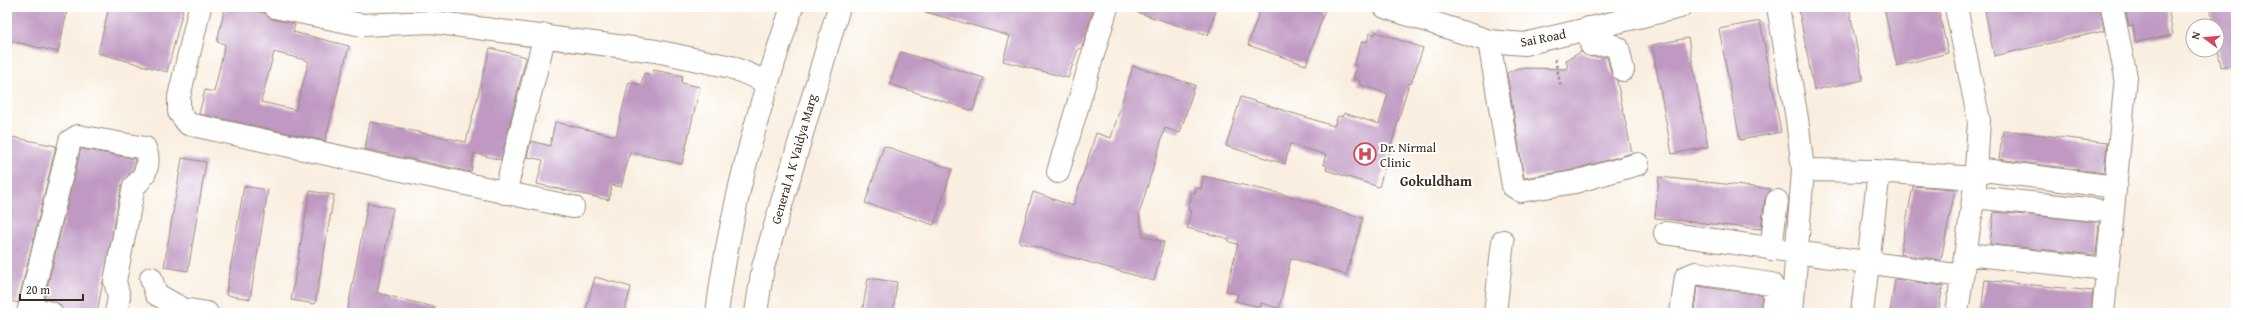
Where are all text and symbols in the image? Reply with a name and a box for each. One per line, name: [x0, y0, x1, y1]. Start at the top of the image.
north arrow: [2185, 18, 2225, 58]
street label: Sai Road: [1519, 24, 1568, 52]
text: N: [2187, 29, 2204, 41]
street label: General A K Vaidya Marg: [766, 91, 822, 226]
place label: Dr. Nirmal Clinic: [1380, 138, 1437, 172]
hospital icon: Dr. Nirmal Clinic: [1352, 141, 1378, 167]
district label: Gokuldham: [1400, 171, 1472, 191]
scale bar: [20, 276, 83, 302]
text: 20 m: [26, 281, 50, 298]

